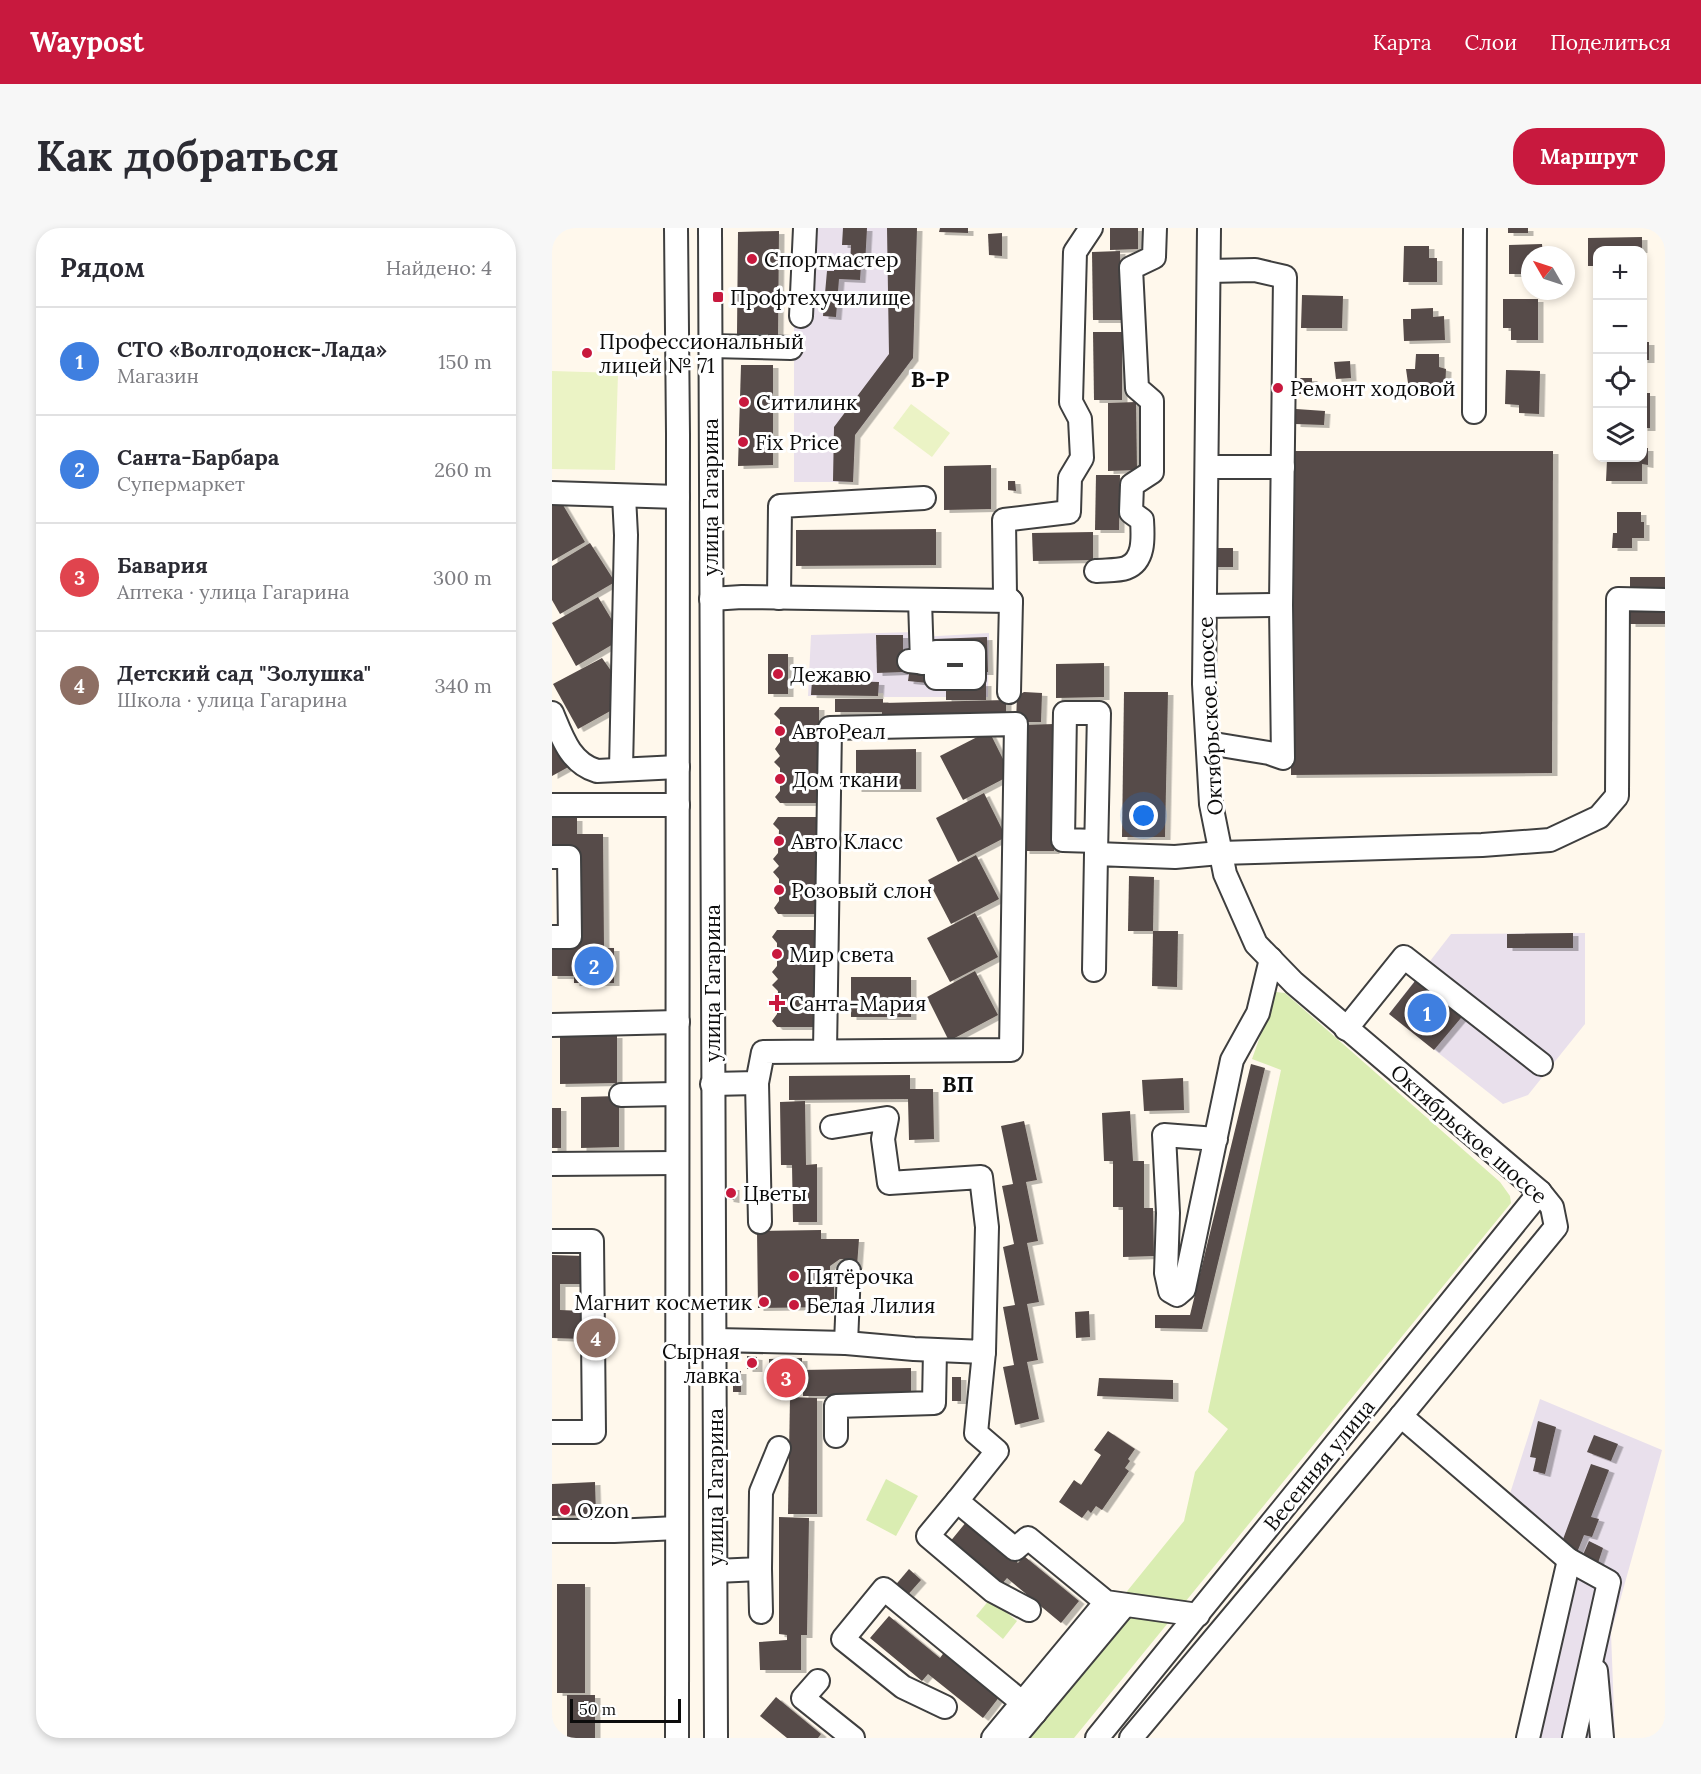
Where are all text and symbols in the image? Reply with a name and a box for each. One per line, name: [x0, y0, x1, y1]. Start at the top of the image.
text: Waypost: [30, 24, 144, 60]
text: Карта: [1373, 29, 1432, 56]
text: Слои: [1465, 29, 1517, 56]
text: Поделиться: [1550, 29, 1671, 56]
button: Маршрут: [1513, 128, 1665, 185]
text: Как добраться: [36, 129, 339, 183]
place label: Спортмастер: [764, 246, 899, 273]
north arrow: [1521, 246, 1575, 300]
map controls: [1593, 246, 1647, 462]
button: +: [1593, 246, 1647, 300]
text: Рядом: [60, 251, 145, 284]
marker: Спортмастер: [745, 252, 759, 266]
text: Найдено: 4: [386, 255, 492, 280]
place label: Профтехучилище: [730, 284, 911, 311]
marker: Профтехучилище: [711, 290, 725, 304]
button: −: [1593, 300, 1647, 354]
place label: Профессиональный лицей № 71: [599, 328, 804, 379]
text: СТО «Волгодонск-Лада»: [117, 335, 387, 363]
marker: Профессиональный лицей № 71: [580, 346, 594, 360]
text: 1: [75, 349, 84, 374]
text: 150 m: [438, 349, 492, 374]
button: locate: [1593, 354, 1647, 408]
text: Магазин: [117, 363, 199, 388]
district label: В-Р: [911, 365, 949, 393]
place label: Ремонт ходовой: [1290, 375, 1455, 402]
marker: Ремонт ходовой: [1271, 381, 1285, 395]
place label: Ситилинк: [756, 389, 858, 416]
marker: Ситилинк: [737, 395, 751, 409]
button: layers: [1593, 408, 1647, 462]
street label: улица Гагарина: [697, 418, 724, 576]
place label: Fix Price: [755, 429, 839, 456]
marker: Fix Price: [736, 435, 750, 449]
text: Санта-Барбара: [117, 443, 279, 471]
text: 2: [74, 457, 85, 482]
text: 260 m: [434, 457, 492, 482]
text: Супермаркет: [117, 471, 245, 496]
text: Бавария: [117, 551, 208, 579]
text: 3: [74, 565, 85, 590]
text: 300 m: [433, 565, 492, 590]
text: Аптека · улица Гагарина: [117, 579, 350, 604]
street label: Октябрьское шоссе: [1191, 616, 1229, 816]
text: Детский сад "Золушка": [117, 659, 371, 687]
place label: Дежавю: [790, 661, 871, 688]
marker: Дежавю: [771, 667, 785, 681]
text: 4: [74, 673, 85, 698]
text: 340 m: [434, 673, 492, 698]
text: Школа · улица Гагарина: [117, 687, 347, 712]
place label: АвтоРеал: [791, 718, 886, 745]
marker: АвтоРеал: [773, 724, 787, 738]
place label: Дом ткани: [792, 766, 899, 793]
marker: Дом ткани: [773, 772, 787, 786]
your location: [1129, 801, 1158, 830]
place label: Авто Класс: [790, 828, 903, 855]
marker: Авто Класс: [772, 834, 786, 848]
place label: Розовый слон: [791, 877, 932, 904]
marker: Розовый слон: [772, 883, 786, 897]
street label: улица Гагарина: [699, 904, 726, 1062]
place label: Мир света: [789, 941, 894, 968]
pin: 2: [574, 944, 614, 988]
marker: Мир света: [770, 947, 784, 961]
place label: Санта-Мария: [789, 990, 926, 1017]
pin: 1: [1408, 990, 1446, 1036]
marker: Санта-Мария: [770, 996, 784, 1010]
street label: Октябрьское шоссе: [1385, 1058, 1553, 1210]
district label: ВП: [942, 1070, 974, 1098]
place label: Цветы: [743, 1180, 807, 1207]
marker: Цветы: [724, 1186, 738, 1200]
place label: Пятёрочка: [806, 1263, 914, 1290]
marker: Пятёрочка: [787, 1269, 801, 1283]
place label: Магнит косметик: [574, 1289, 753, 1316]
place label: Белая Лилия: [806, 1292, 935, 1319]
marker: Магнит косметик: [757, 1295, 771, 1309]
marker: Белая Лилия: [787, 1298, 801, 1312]
pin: 4: [576, 1316, 615, 1360]
place label: Сырная лавка: [662, 1338, 740, 1389]
marker: Сырная лавка: [745, 1356, 759, 1370]
pin: 3: [766, 1356, 806, 1400]
street label: Весенняя улица: [1258, 1394, 1380, 1536]
street label: улица Гагарина: [702, 1408, 729, 1566]
place label: Ozon: [577, 1497, 630, 1524]
marker: Ozon: [558, 1503, 572, 1517]
scale bar: [570, 1696, 681, 1724]
text: 50 m: [579, 1699, 616, 1719]

